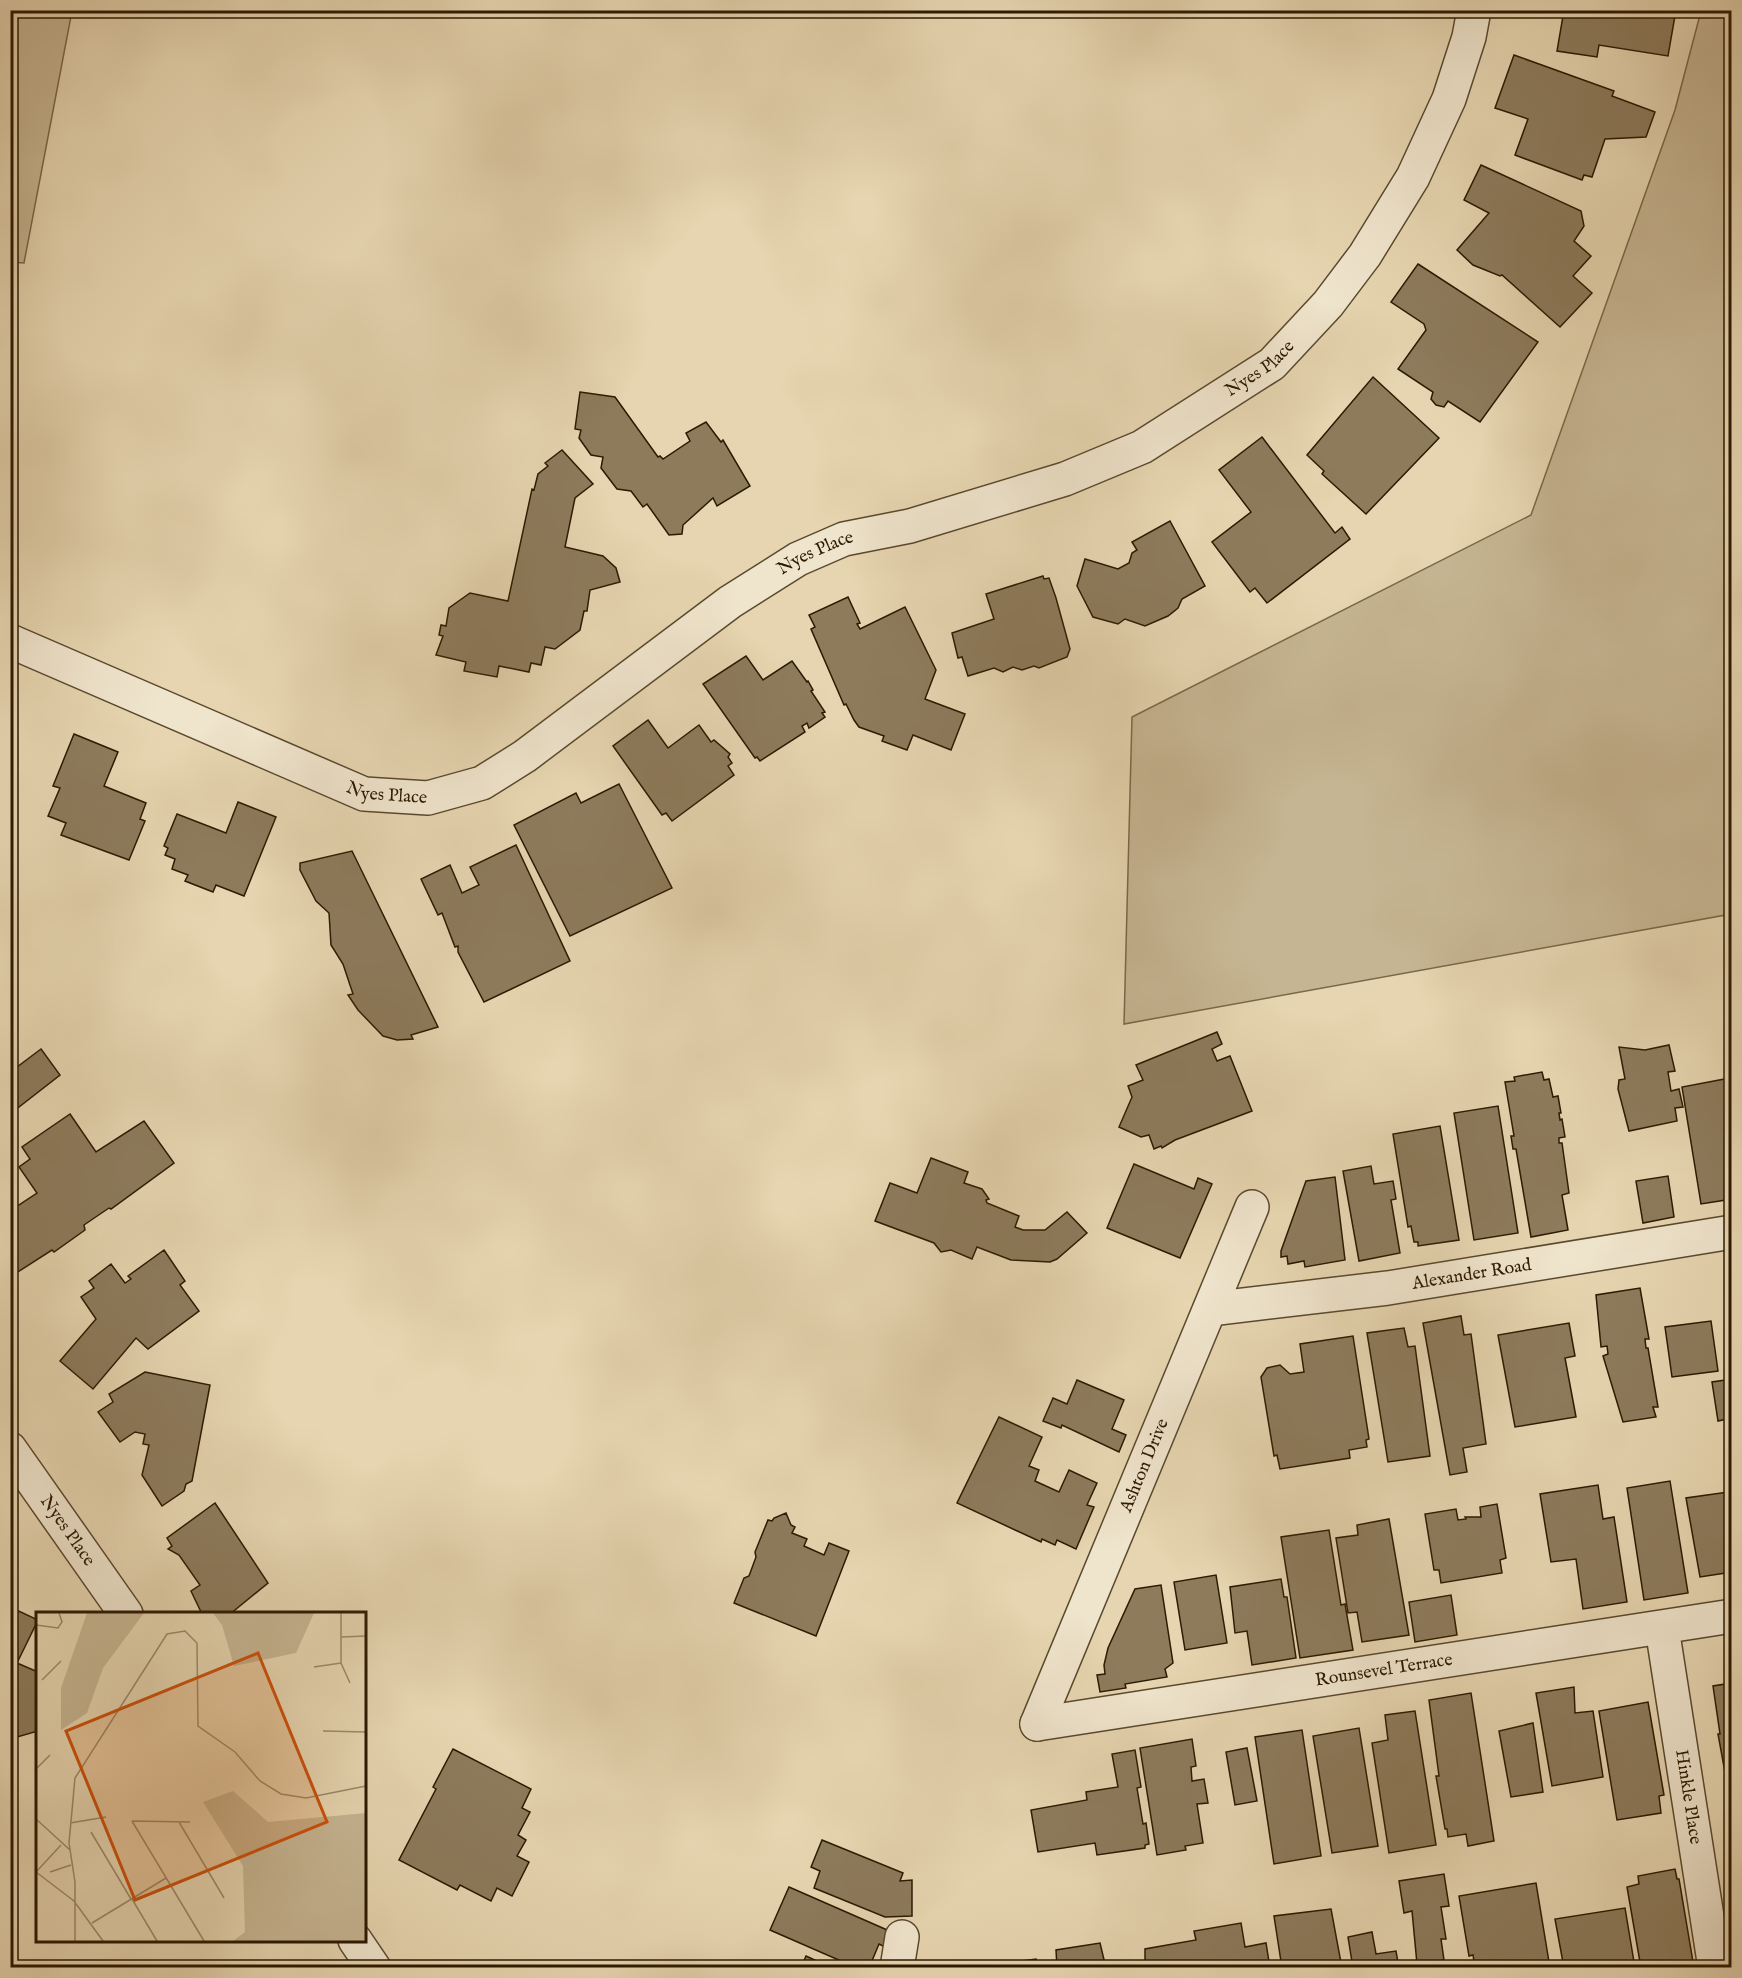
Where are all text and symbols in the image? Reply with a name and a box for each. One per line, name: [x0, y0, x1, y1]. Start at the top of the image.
street label: Nyes Place: [1221, 335, 1300, 402]
street label: Nyes Place: [773, 526, 855, 581]
street label: Nyes Place: [343, 776, 428, 809]
street label: Alexander Road: [1409, 1253, 1533, 1296]
street label: Ashton Drive: [1114, 1415, 1174, 1517]
street label: Nyes Place: [35, 1491, 100, 1571]
inset map: [36, 1612, 366, 1942]
street label: Rounsevel Terrace: [1314, 1648, 1454, 1692]
street label: Hinkle Place: [1670, 1748, 1707, 1846]

